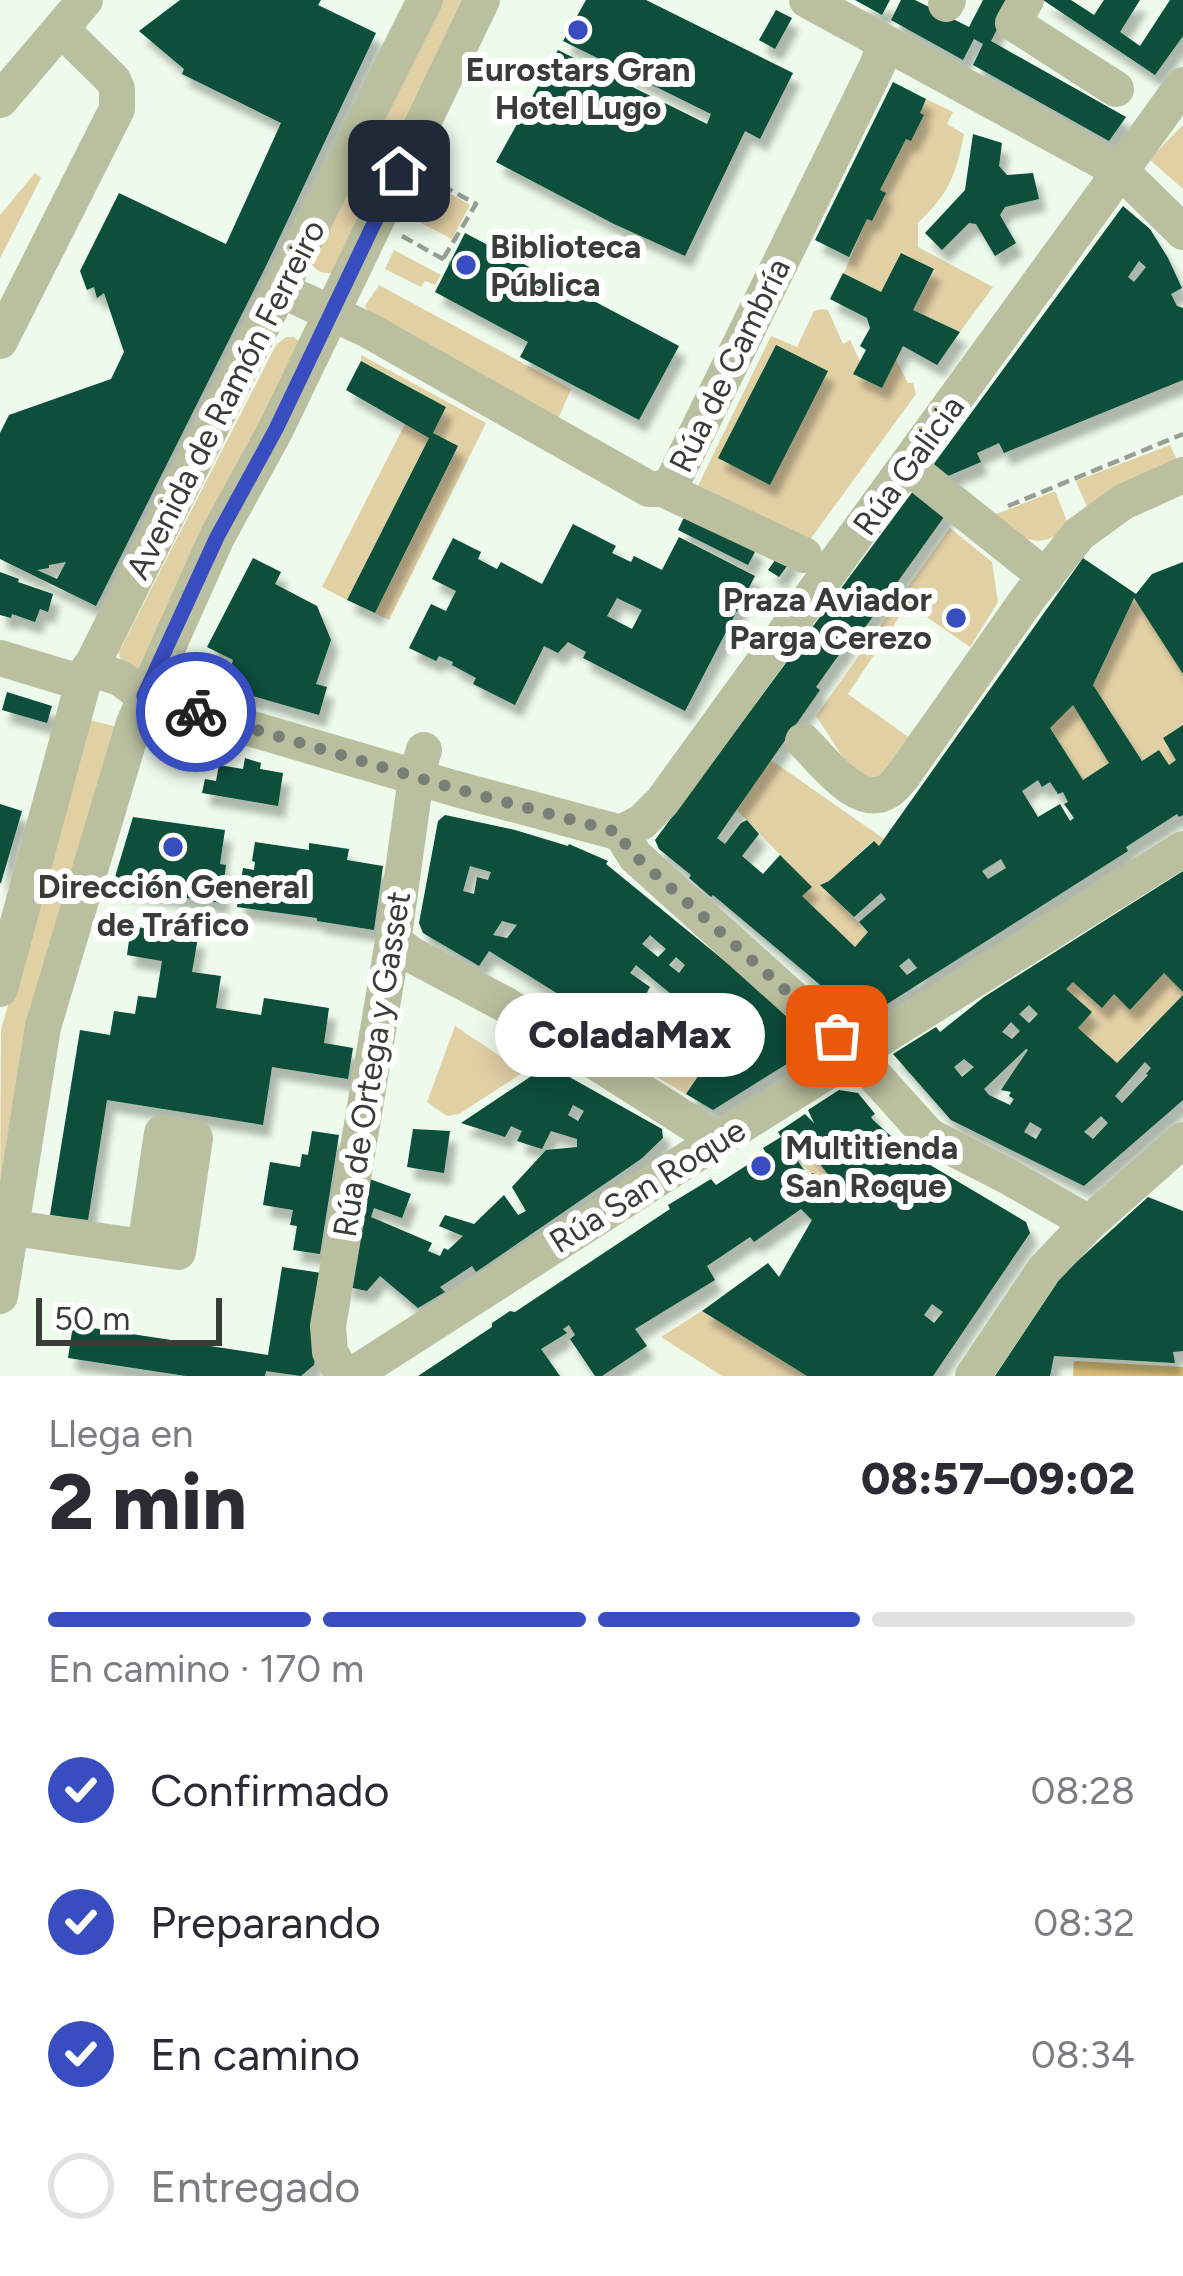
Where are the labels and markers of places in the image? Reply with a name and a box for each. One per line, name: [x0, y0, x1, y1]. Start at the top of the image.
marker: Eurostars Gran Hotel Lugo: [565, 17, 591, 43]
place label: Eurostars Gran Hotel Lugo: [466, 50, 690, 127]
pin: [348, 120, 450, 222]
place label: Biblioteca Pública: [490, 227, 641, 304]
marker: Biblioteca Pública: [453, 252, 479, 278]
place label: Praza Aviador Parga Cerezo: [723, 580, 932, 657]
marker: Praza Aviador Parga Cerezo: [943, 605, 969, 631]
marker: Dirección General de Tráfico: [160, 834, 186, 860]
place label: Dirección General de Tráfico: [37, 867, 309, 944]
pin: [786, 985, 888, 1087]
callout: ColadaMax: [495, 994, 765, 1078]
place label: Multitienda San Roque: [785, 1128, 958, 1205]
marker: Multitienda San Roque: [748, 1153, 774, 1179]

